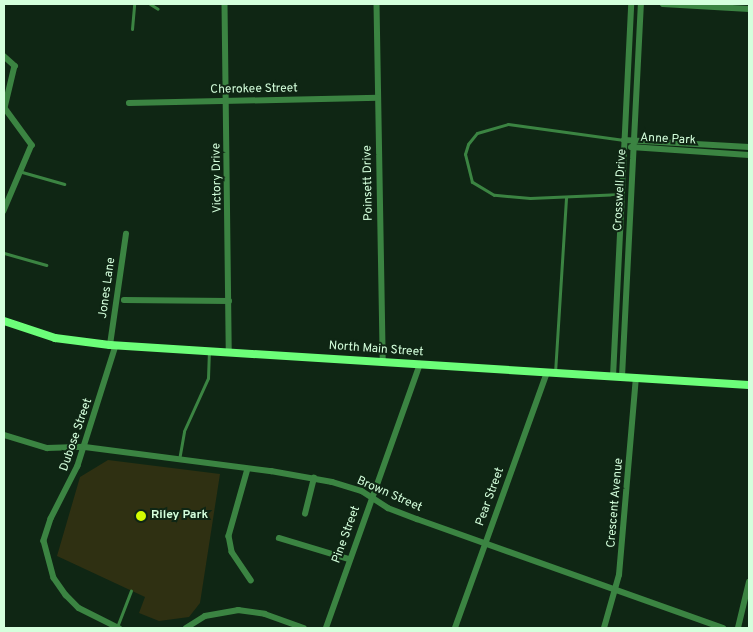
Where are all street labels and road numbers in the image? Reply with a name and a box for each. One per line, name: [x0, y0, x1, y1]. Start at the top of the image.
street label: Cherokee Street: [210, 82, 298, 98]
street label: Anne Park: [640, 131, 696, 149]
street label: Victory Drive: [210, 143, 226, 213]
street label: Poinsett Drive: [361, 145, 377, 221]
street label: Crosswell Drive: [612, 149, 630, 231]
street label: Jones Lane: [97, 257, 119, 319]
street label: North Main Street: [328, 339, 424, 361]
street label: Dubose Street: [58, 397, 96, 473]
street label: Crescent Avenue: [605, 457, 627, 549]
street label: Pear Street: [474, 466, 508, 528]
street label: Brown Street: [354, 474, 424, 516]
street label: Pine Street: [330, 504, 364, 566]

